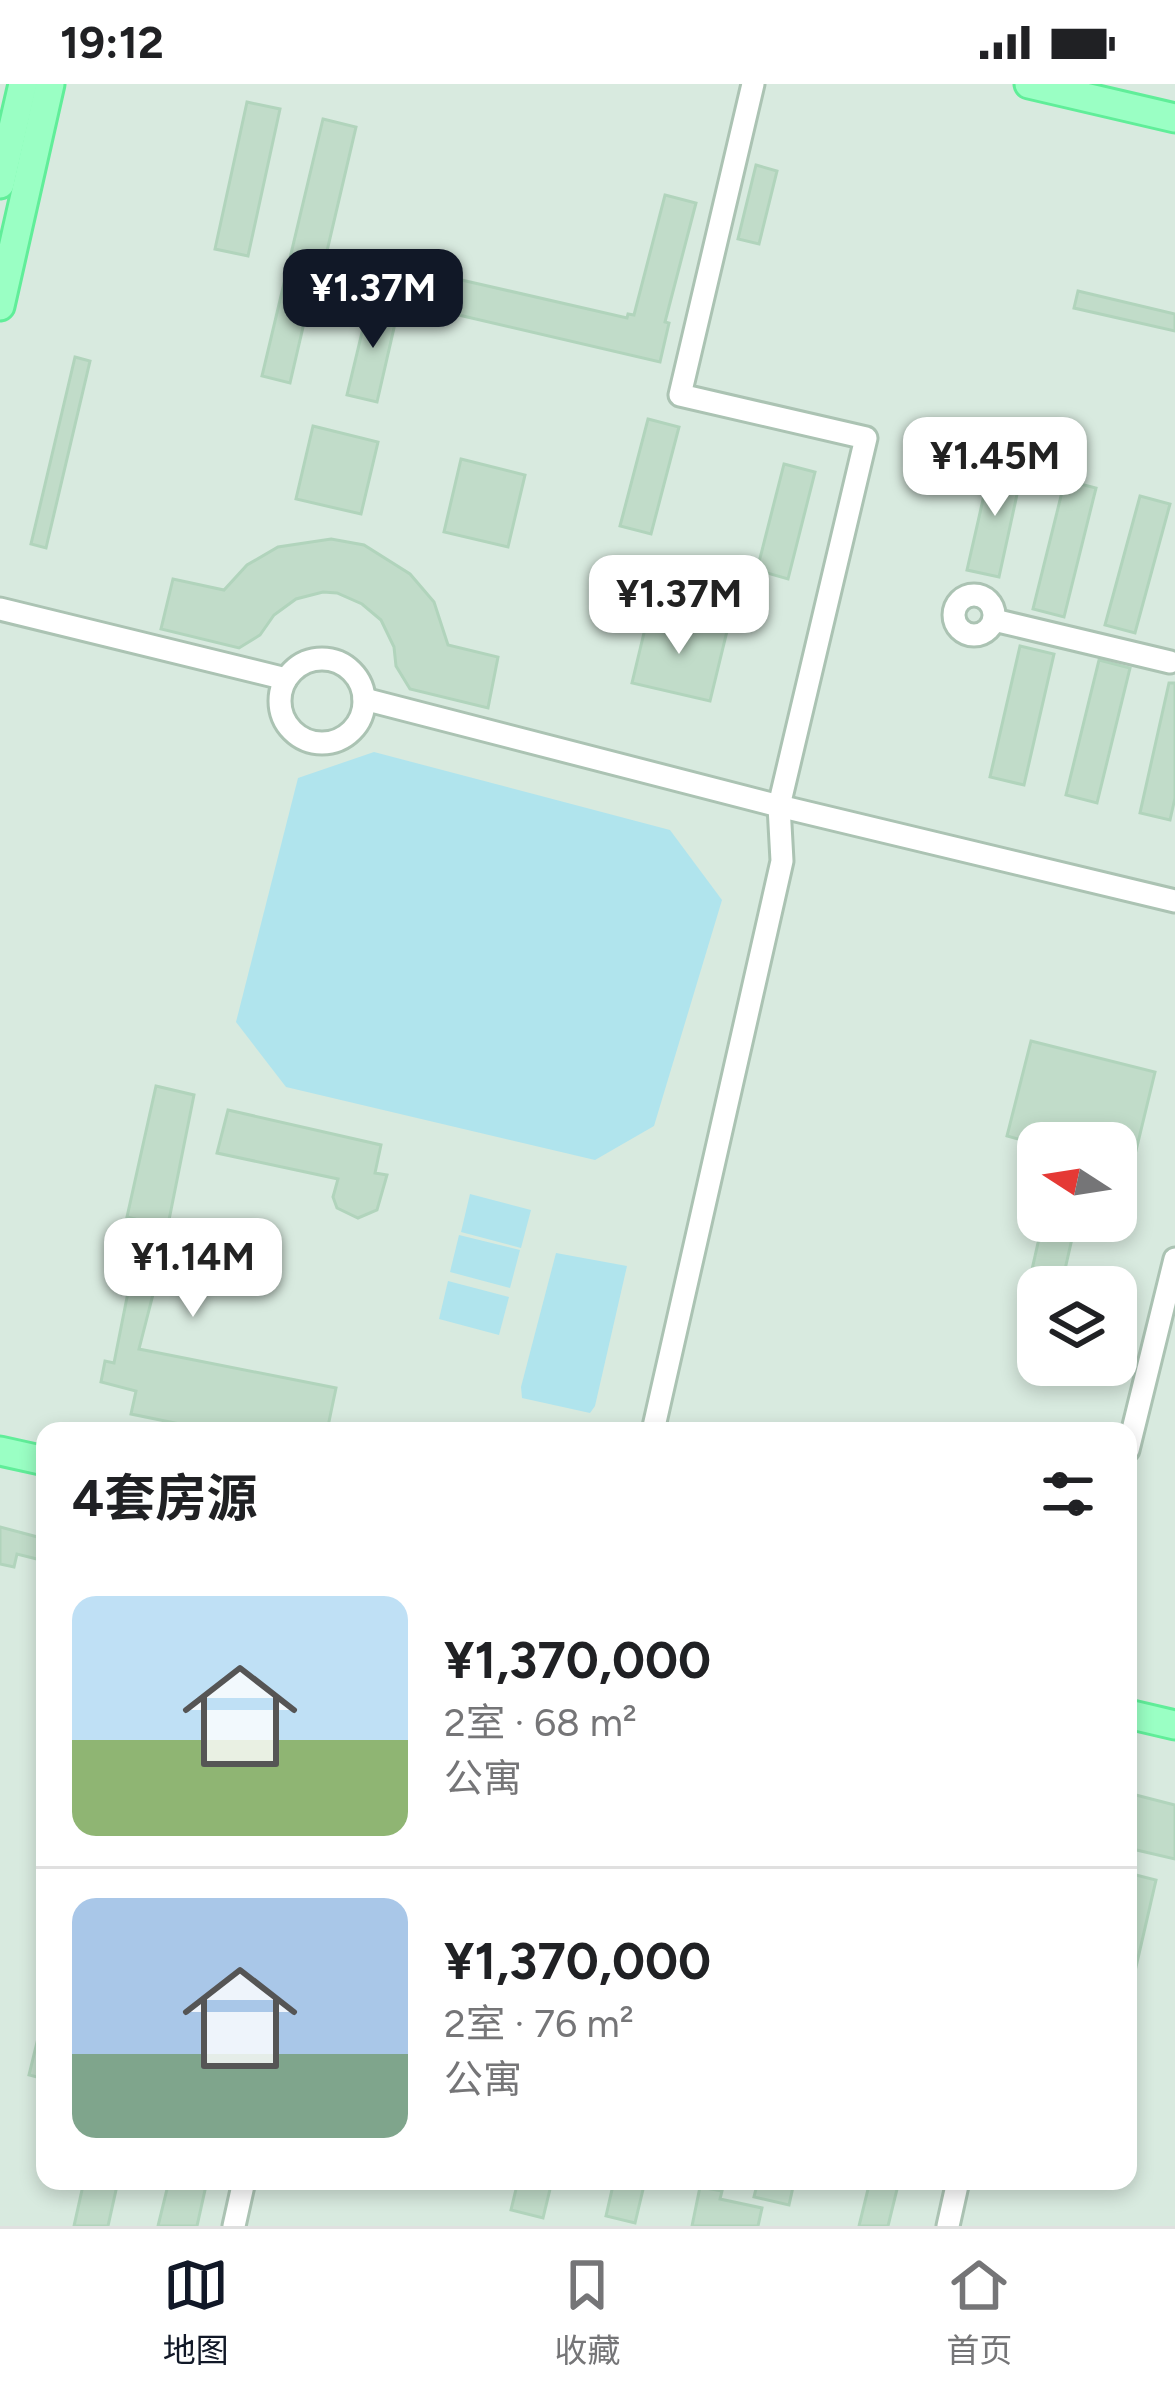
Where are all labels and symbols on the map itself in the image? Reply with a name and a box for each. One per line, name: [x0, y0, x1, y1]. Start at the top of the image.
pin: ¥1.37M: [275, 249, 471, 351]
pin: ¥1.45M: [897, 417, 1093, 519]
pin: ¥1.37M: [581, 555, 777, 657]
north arrow: [1017, 1122, 1137, 1242]
pin: ¥1.14M: [95, 1218, 291, 1320]

